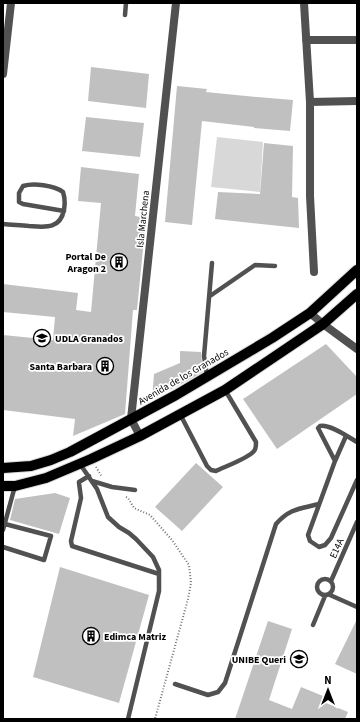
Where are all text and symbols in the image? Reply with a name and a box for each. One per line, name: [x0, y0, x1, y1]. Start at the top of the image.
street label: Isla Marchena: [133, 190, 153, 248]
place label: Portal De Aragon 2: [65, 250, 106, 276]
building icon: Portal De Aragon 2: [109, 252, 129, 272]
school or university icon: UDLA Granados: [32, 328, 52, 348]
place label: UDLA Granados: [55, 332, 123, 346]
street label: Avenida de los Granados: [136, 345, 231, 408]
building icon: Santa Barbara: [95, 356, 115, 376]
place label: Santa Barbara: [29, 360, 92, 374]
street label: E14A: [326, 536, 348, 561]
building icon: Edimca Matriz: [81, 626, 101, 646]
place label: Edimca Matriz: [104, 630, 167, 644]
school or university icon: UNIBE Queri: [289, 649, 309, 669]
place label: UNIBE Queri: [232, 653, 286, 667]
north arrow: [308, 670, 348, 710]
text: N: [324, 673, 332, 688]

